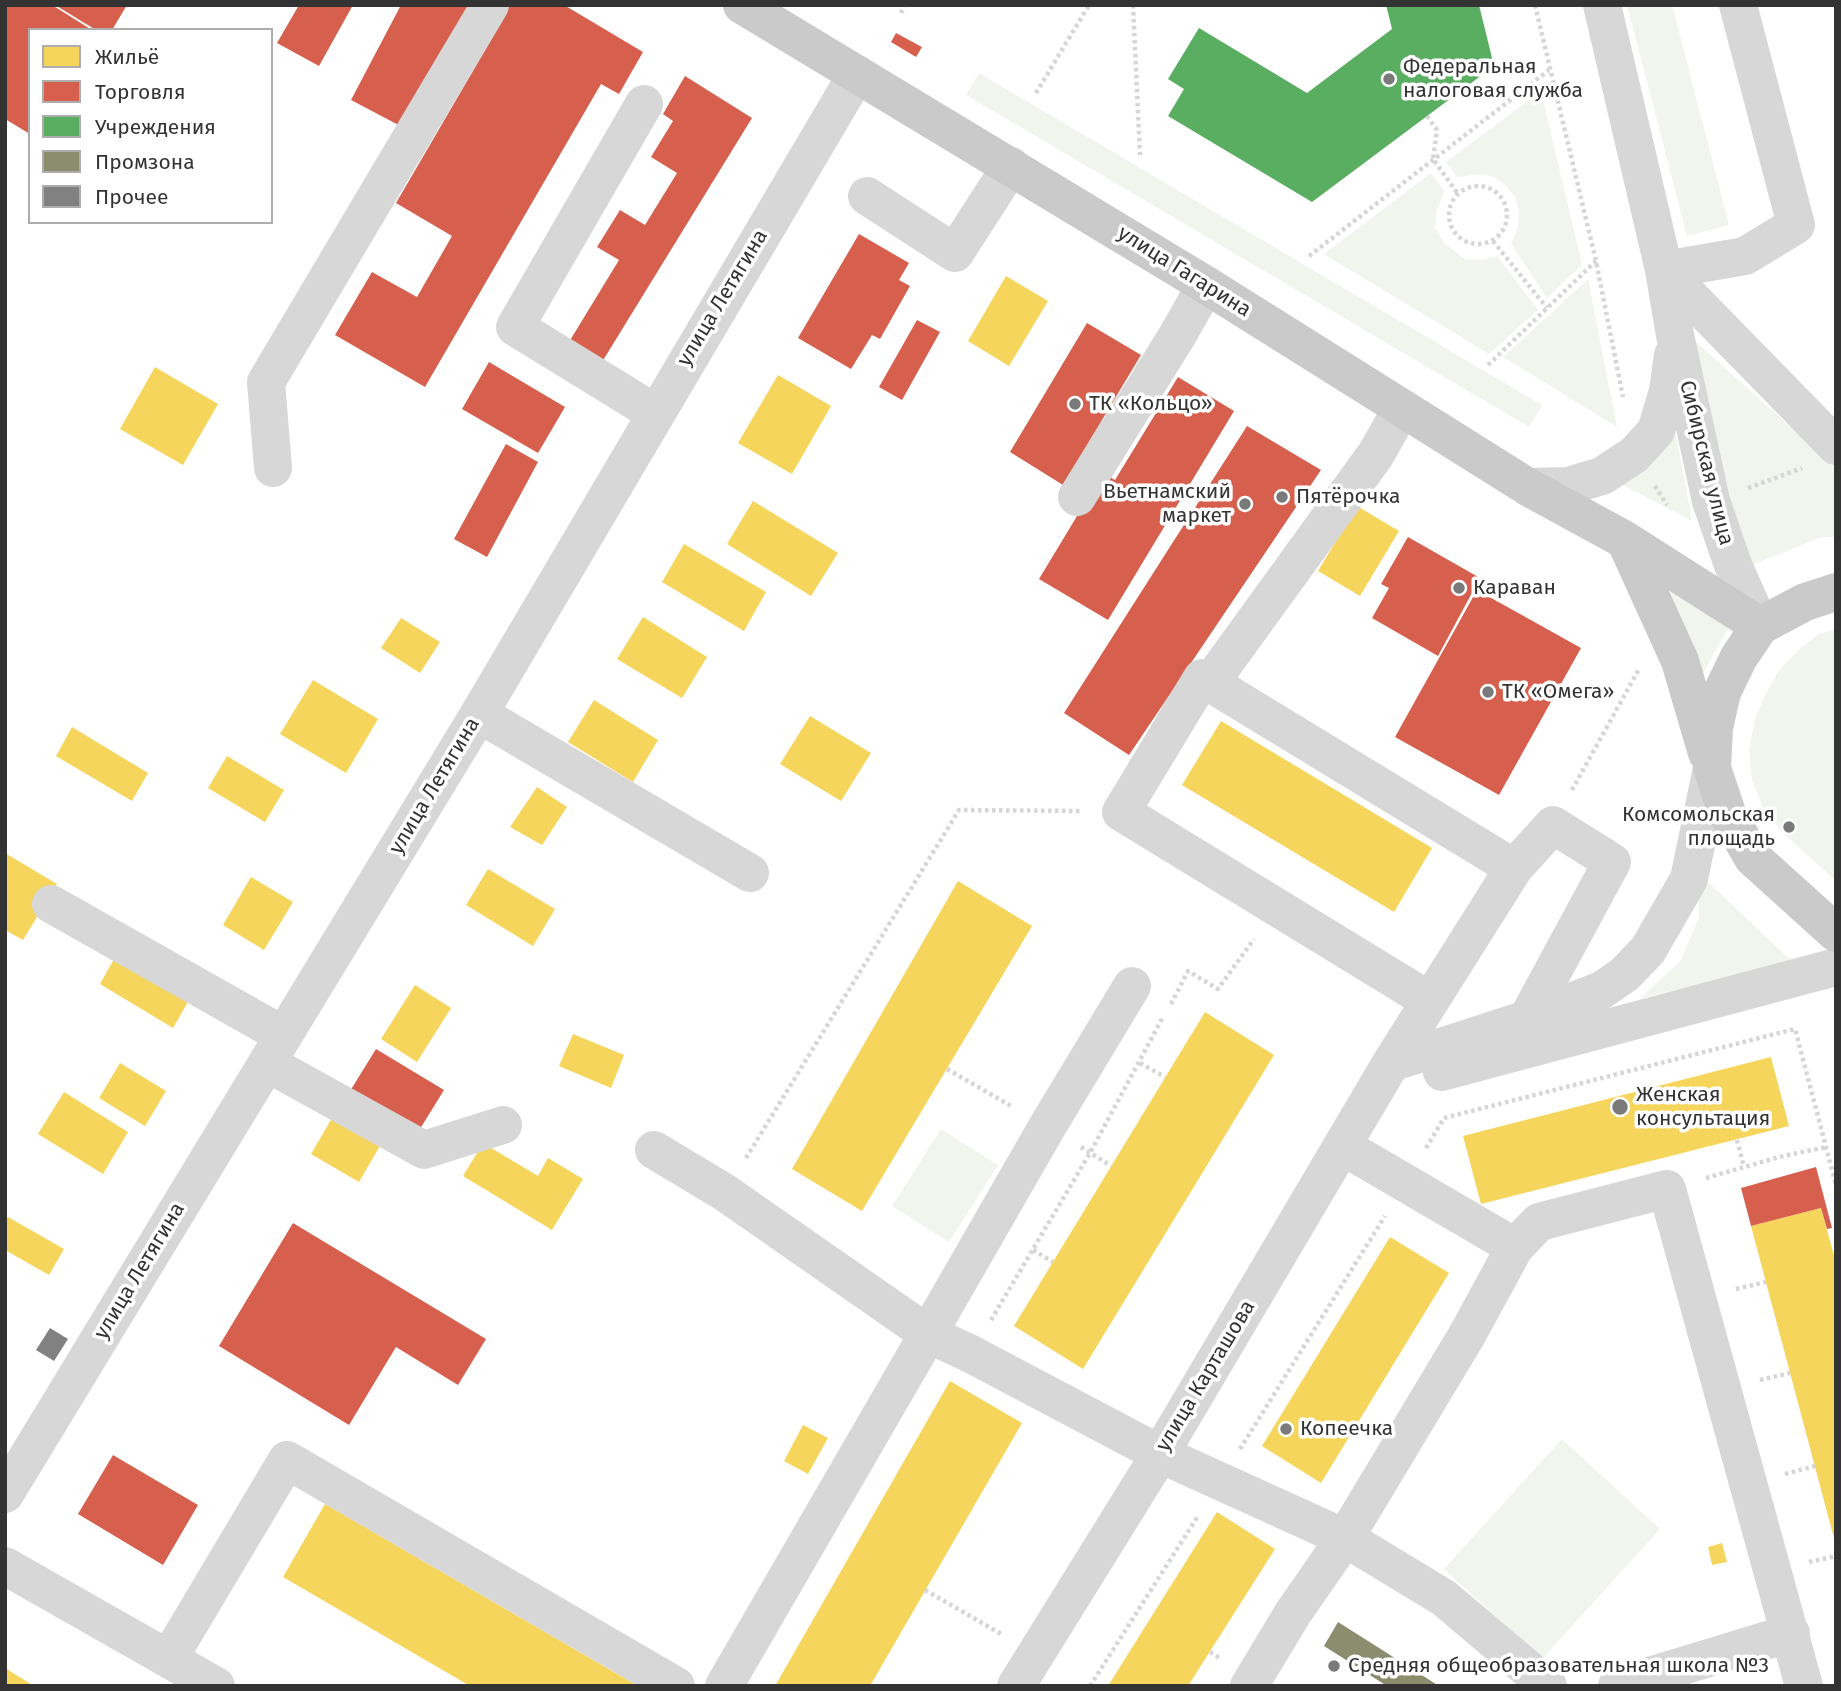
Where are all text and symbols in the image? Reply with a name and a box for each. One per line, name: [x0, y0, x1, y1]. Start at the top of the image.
legend: [28, 28, 273, 224]
text: Жильё: [95, 44, 159, 70]
place label: Федеральная налоговая служба: [1403, 54, 1583, 104]
marker: Федеральная налоговая служба: [1381, 71, 1397, 87]
text: Торговля: [95, 79, 186, 105]
text: Учреждения: [95, 114, 216, 140]
text: Промзона: [95, 149, 195, 175]
text: Прочее: [95, 184, 168, 210]
street label: улица Гагарина: [1113, 221, 1255, 323]
street label: улица Летягина: [672, 225, 774, 371]
street label: Сибирская улица: [1673, 378, 1739, 548]
place label: ТК «Кольцо»: [1089, 391, 1213, 417]
marker: ТК «Кольцо»: [1067, 396, 1083, 412]
place label: Вьетнамский маркет: [1103, 479, 1231, 529]
place label: Пятёрочка: [1296, 484, 1400, 510]
marker: Пятёрочка: [1274, 489, 1290, 505]
marker: Вьетнамский маркет: [1237, 496, 1253, 512]
place label: Караван: [1473, 575, 1556, 601]
marker: Караван: [1451, 580, 1467, 596]
place label: ТК «Омега»: [1502, 679, 1614, 705]
marker: ТК «Омега»: [1480, 684, 1496, 700]
street label: улица Летягина: [384, 713, 486, 859]
place label: Комсомольская площадь: [1622, 802, 1775, 852]
marker: Комсомольская площадь: [1781, 819, 1797, 835]
place label: Женская консультация: [1636, 1082, 1770, 1132]
marker: Женская консультация: [1610, 1097, 1630, 1117]
street label: улица Летягина: [89, 1198, 191, 1344]
street label: улица Карташова: [1151, 1296, 1261, 1456]
place label: Копеечка: [1300, 1416, 1393, 1442]
marker: Копеечка: [1278, 1421, 1294, 1437]
place label: Средняя общеобразовательная школа №3: [1348, 1653, 1769, 1679]
marker: Средняя общеобразовательная школа №3: [1326, 1658, 1342, 1674]

